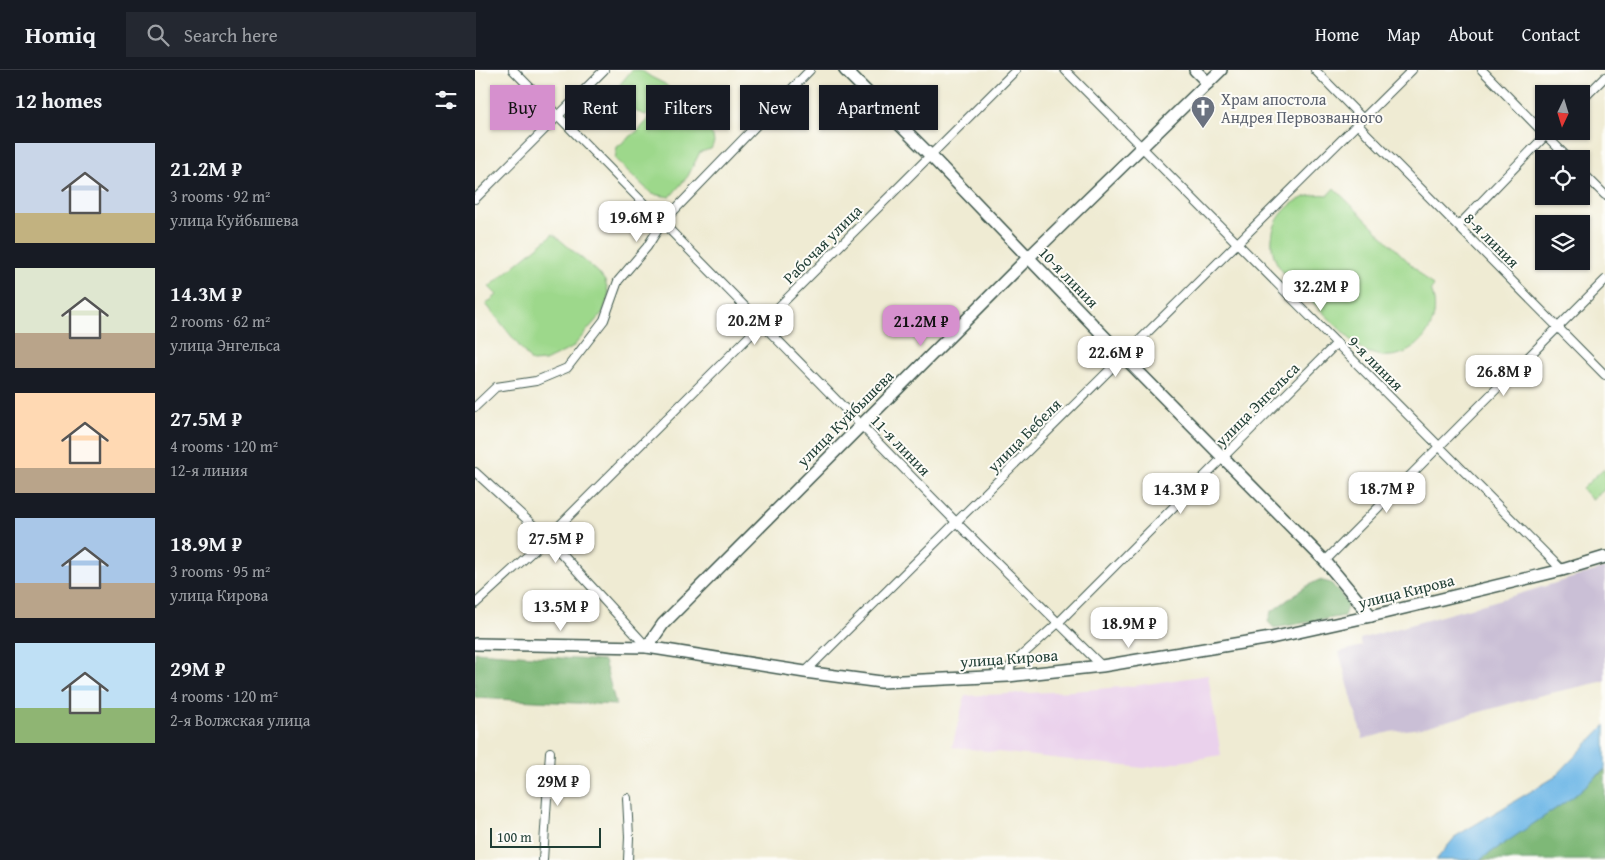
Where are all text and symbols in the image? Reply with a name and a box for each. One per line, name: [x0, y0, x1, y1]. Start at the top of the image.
search box: [126, 12, 476, 57]
text: Homiq: [25, 17, 96, 52]
icon: search: [144, 21, 172, 49]
text: Search here: [184, 21, 278, 49]
text: Home: [1315, 21, 1359, 48]
text: Map: [1387, 21, 1420, 48]
text: About: [1448, 21, 1494, 48]
text: Contact: [1522, 21, 1580, 48]
text: 12 homes: [15, 85, 102, 116]
chip: Buy: [490, 85, 555, 130]
chip: Rent: [565, 85, 636, 130]
chip: Filters: [646, 85, 730, 130]
chip: New: [740, 85, 809, 130]
chip: Apartment: [819, 85, 938, 130]
north arrow: [1535, 85, 1590, 140]
map controls: [1535, 85, 1590, 270]
icon: filters: [432, 86, 460, 114]
place label: Храм апостола Андрея Первозванного: [1221, 87, 1383, 129]
church icon: Храм апостола Андрея Первозванного: [1190, 95, 1216, 129]
button: locate: [1535, 150, 1590, 205]
text: 21.2M ₽: [170, 153, 242, 184]
icon: home: [55, 163, 115, 223]
text: 3 rooms · 92 m²: [170, 184, 270, 208]
street label: Рабочая улица: [777, 199, 867, 289]
pin: 19.6M ₽: [591, 200, 683, 243]
text: 19.6M ₽: [610, 205, 664, 229]
street label: 8-я линия: [1459, 207, 1525, 273]
text: улица Куйбышева: [170, 208, 299, 232]
button: layers: [1535, 215, 1590, 270]
street label: 10-я линия: [1033, 241, 1105, 313]
pin: 32.2M ₽: [1275, 270, 1367, 312]
text: 32.2M ₽: [1294, 274, 1348, 298]
text: 14.3M ₽: [170, 278, 242, 309]
icon: home: [55, 288, 115, 348]
pin: 20.2M ₽: [709, 304, 801, 346]
pin: 21.2M ₽: [875, 304, 967, 347]
text: 20.2M ₽: [728, 308, 782, 332]
text: 2 rooms · 62 m²: [170, 309, 270, 333]
text: 21.2M ₽: [894, 309, 948, 333]
street label: 9-я линия: [1343, 330, 1409, 396]
text: улица Энгельса: [170, 333, 280, 357]
pin: 22.6M ₽: [1070, 336, 1162, 378]
text: 22.6M ₽: [1089, 340, 1143, 364]
pin: 26.8M ₽: [1458, 354, 1550, 397]
street label: улица Энгельса: [1209, 356, 1305, 452]
text: 26.8M ₽: [1477, 359, 1531, 383]
street label: улица Куйбышева: [790, 364, 899, 473]
street label: улица Бебеля: [981, 393, 1066, 478]
text: 27.5M ₽: [170, 403, 242, 434]
street label: 11-я линия: [865, 409, 937, 481]
icon: home: [55, 413, 115, 473]
text: 4 rooms · 120 m²: [170, 434, 278, 458]
text: 12-я линия: [170, 458, 248, 482]
pin: 14.3M ₽: [1135, 472, 1227, 515]
pin: 18.7M ₽: [1341, 472, 1433, 514]
text: 18.7M ₽: [1360, 476, 1414, 500]
text: 14.3M ₽: [1154, 477, 1208, 501]
pin: 27.5M ₽: [510, 522, 602, 564]
text: 27.5M ₽: [529, 526, 583, 550]
text: 18.9M ₽: [170, 528, 242, 559]
icon: home: [55, 538, 115, 598]
text: 3 rooms · 95 m²: [170, 559, 270, 583]
street label: улица Кирова: [1354, 567, 1457, 615]
text: улица Кирова: [170, 583, 268, 607]
pin: 13.5M ₽: [515, 590, 607, 632]
text: 13.5M ₽: [534, 594, 588, 618]
pin: 18.9M ₽: [1083, 606, 1175, 649]
text: 18.9M ₽: [1102, 611, 1156, 635]
street label: улица Кирова: [958, 643, 1059, 673]
text: 29M ₽: [170, 653, 225, 684]
icon: home: [55, 663, 115, 723]
text: 4 rooms · 120 m²: [170, 684, 278, 708]
text: 2-я Волжская улица: [170, 708, 310, 732]
pin: 29M ₽: [523, 764, 593, 807]
text: 29M ₽: [537, 769, 579, 793]
scale bar: [490, 825, 601, 848]
text: 100 m: [497, 827, 532, 847]

